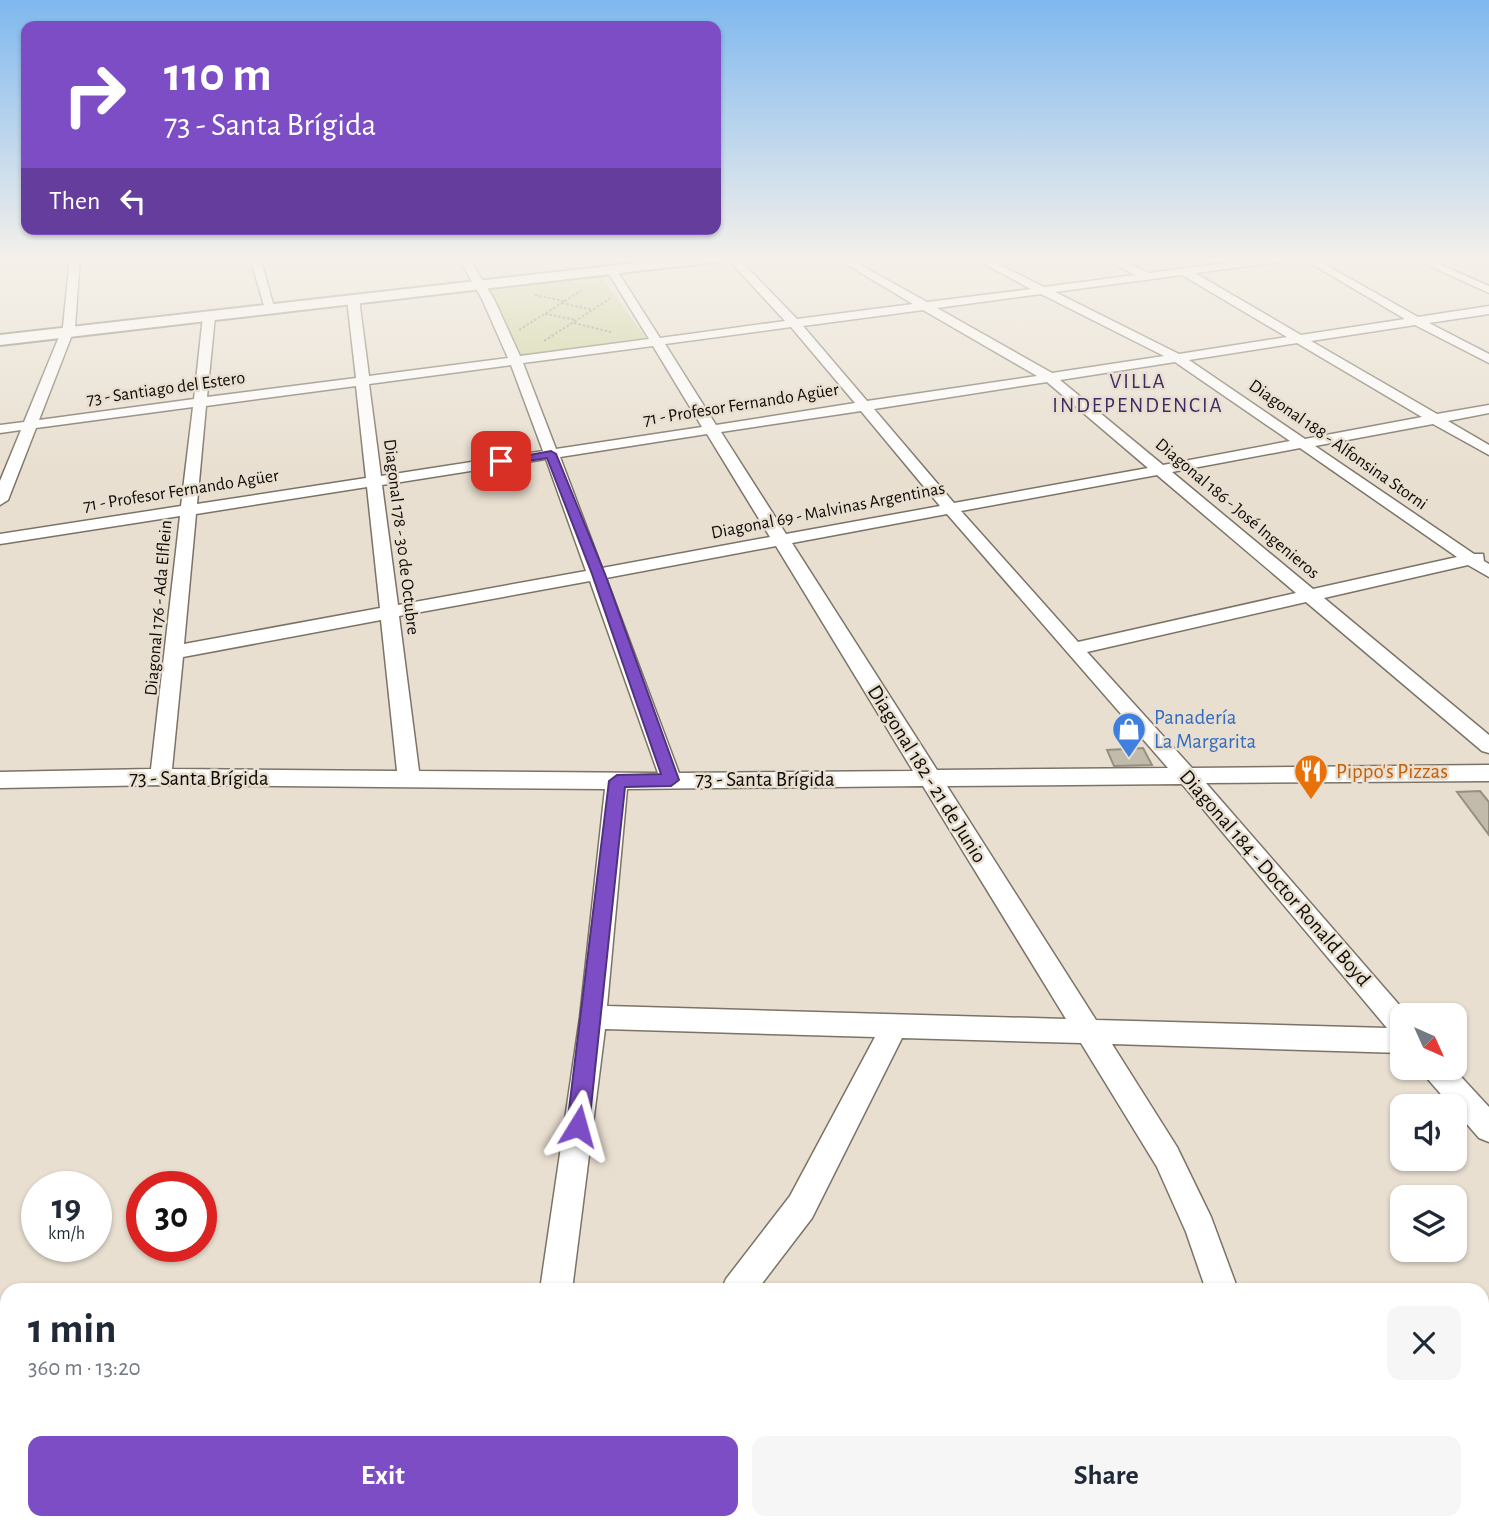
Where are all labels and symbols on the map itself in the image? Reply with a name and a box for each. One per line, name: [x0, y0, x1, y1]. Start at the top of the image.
street label: 73 - Santiago del Estero: [86, 369, 246, 409]
district label: VILLA INDEPENDENCIA: [1052, 371, 1224, 416]
street label: Diagonal 188 - Alfonsina Storni: [1246, 377, 1430, 513]
street label: 71 - Profesor Fernando Agüer: [642, 381, 840, 429]
pin: [471, 431, 531, 491]
street label: Diagonal 186 - José Ingenieros: [1152, 435, 1322, 583]
street label: Diagonal 178 - 30 de Octubre: [380, 438, 422, 636]
street label: 71 - Profesor Fernando Agüer: [82, 467, 280, 515]
street label: Diagonal 69 - Malvinas Argentinas: [710, 479, 946, 543]
street label: Diagonal 176 - Ada Elflein: [142, 519, 176, 697]
street label: Diagonal 182 - 21 de Junio: [864, 681, 990, 867]
place label: Panadería La Margarita: [1154, 707, 1257, 752]
shop icon: Panadería La Margarita: [1110, 710, 1148, 759]
restaurant icon: Pippo's Pizzas: [1292, 752, 1330, 801]
place label: Pippo's Pizzas: [1336, 761, 1448, 782]
street label: Diagonal 184 - Doctor Ronald Boyd: [1176, 766, 1375, 990]
street label: 73 - Santa Brígida: [129, 768, 269, 789]
street label: 73 - Santa Brígida: [695, 769, 835, 790]
north arrow: [1390, 1003, 1466, 1080]
position arrow: [541, 1089, 615, 1163]
speed limit sign: 30: [126, 1171, 217, 1262]

